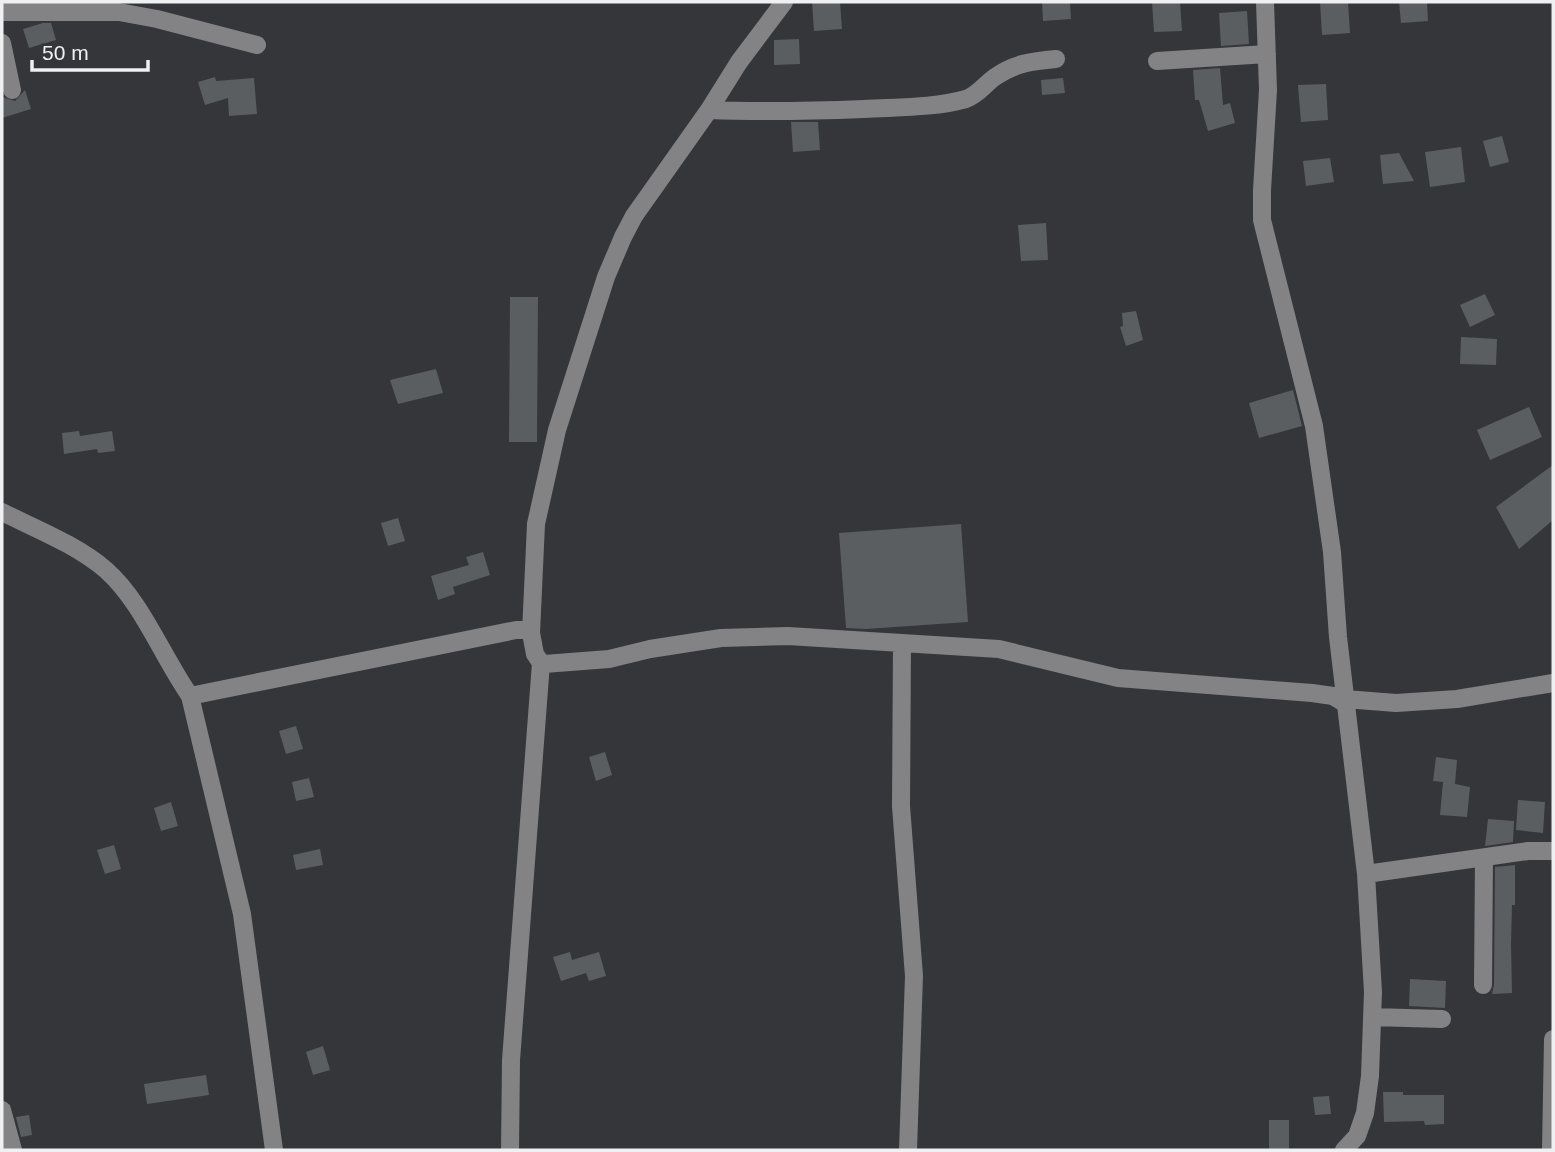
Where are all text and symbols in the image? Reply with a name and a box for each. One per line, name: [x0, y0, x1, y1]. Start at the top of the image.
scale bar: [32, 28, 147, 72]
text: 50 m: [42, 41, 89, 64]

